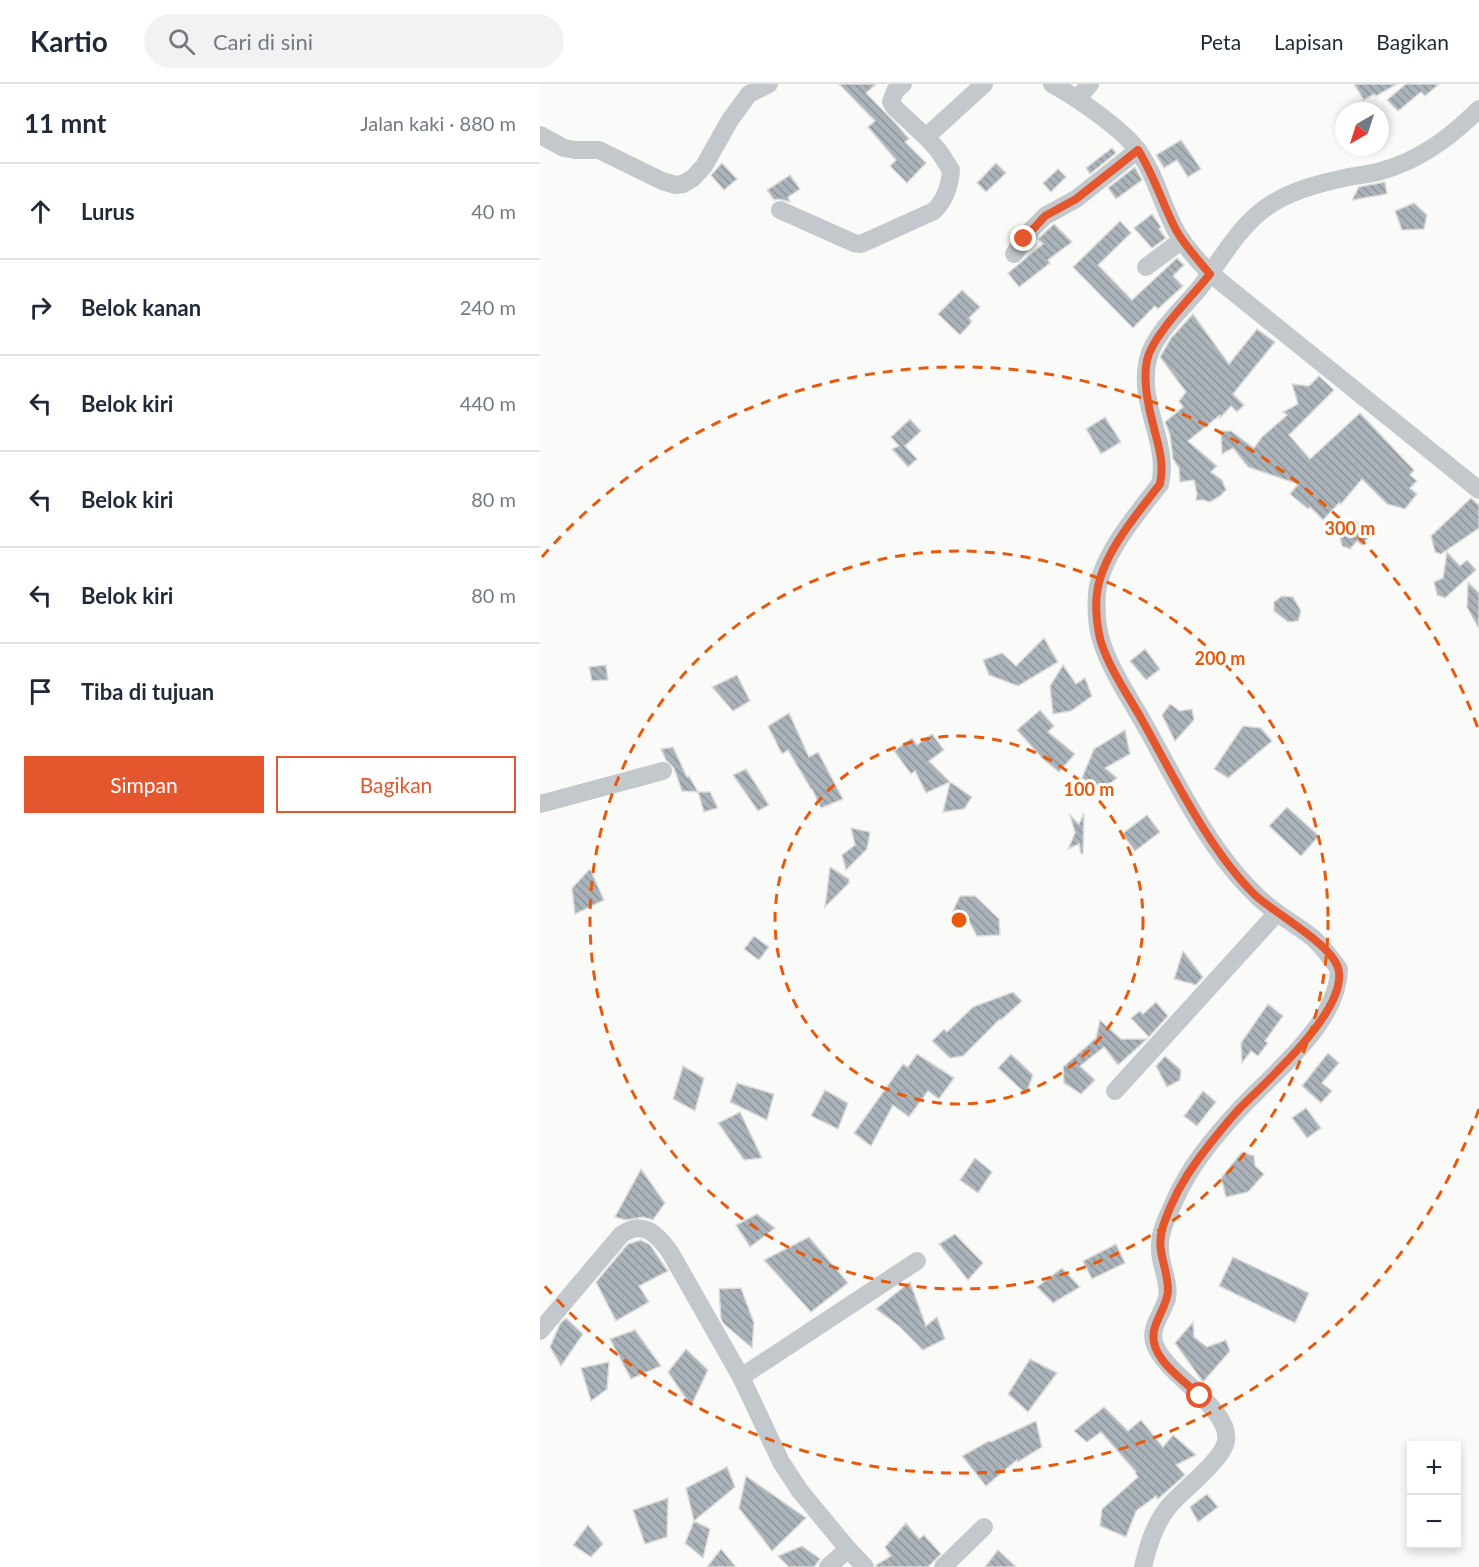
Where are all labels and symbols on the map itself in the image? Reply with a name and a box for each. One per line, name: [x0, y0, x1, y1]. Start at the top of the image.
north arrow: [1335, 102, 1389, 156]
route end: [1010, 225, 1036, 251]
text: 300 m: [1325, 517, 1375, 539]
text: 200 m: [1195, 647, 1245, 669]
text: 100 m: [1064, 778, 1114, 800]
centre of rings: [949, 910, 969, 930]
route start: [1186, 1382, 1212, 1408]

